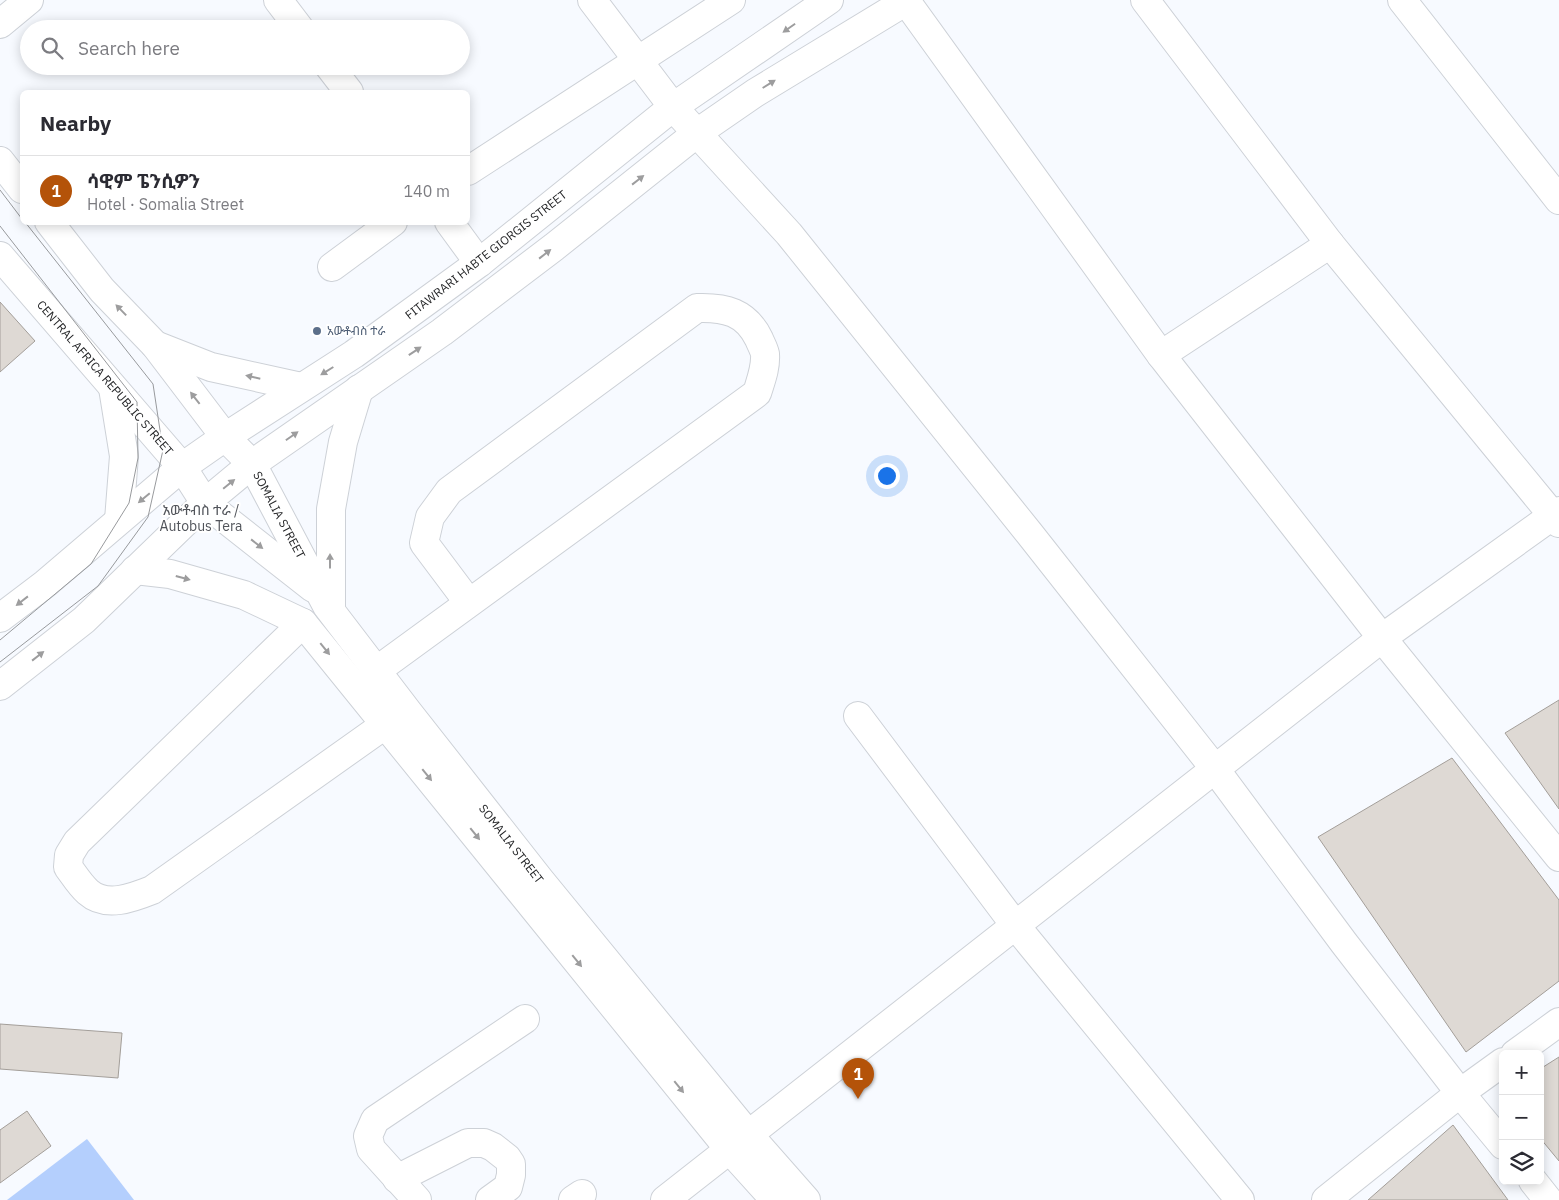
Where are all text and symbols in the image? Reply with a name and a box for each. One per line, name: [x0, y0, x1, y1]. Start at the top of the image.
search box: [20, 20, 470, 75]
one-way arrow: [782, 23, 796, 33]
icon: search: [38, 34, 66, 62]
text: Search here: [78, 36, 180, 60]
one-way arrow: [762, 80, 775, 89]
text: Nearby: [40, 109, 111, 137]
text: ሳዊም ፔንሲዎን: [87, 169, 200, 193]
one-way arrow: [631, 175, 645, 185]
text: 1: [51, 181, 61, 201]
text: 140 m: [403, 181, 450, 201]
street label: FITAWRARI HABTE GIORGIS STREET: [402, 187, 570, 322]
text: Hotel · Somalia Street: [87, 194, 244, 214]
one-way arrow: [538, 249, 552, 259]
street label: CENTRAL AFRICA REPUBLIC STREET: [34, 297, 177, 458]
one-way arrow: [115, 304, 127, 316]
place label: አውቶብስ ተራ: [327, 323, 385, 338]
marker: አውቶብስ ተራ: [311, 325, 323, 337]
one-way arrow: [408, 346, 422, 356]
one-way arrow: [321, 366, 334, 375]
one-way arrow: [245, 372, 261, 380]
one-way arrow: [190, 392, 201, 405]
one-way arrow: [285, 431, 299, 441]
your location: [874, 463, 900, 489]
street label: SOMALIA STREET: [250, 469, 309, 561]
one-way arrow: [222, 478, 235, 489]
one-way arrow: [138, 493, 151, 504]
district label: አውቶብስ ተራ / Autobus Tera: [159, 501, 243, 535]
one-way arrow: [250, 539, 264, 549]
one-way arrow: [326, 553, 334, 569]
one-way arrow: [176, 574, 191, 582]
one-way arrow: [16, 595, 29, 606]
one-way arrow: [319, 642, 330, 655]
one-way arrow: [31, 650, 44, 661]
one-way arrow: [421, 769, 432, 781]
street label: SOMALIA STREET: [476, 801, 547, 886]
one-way arrow: [469, 828, 480, 841]
one-way arrow: [571, 954, 582, 967]
map controls: [1499, 1050, 1544, 1185]
button: +: [1499, 1050, 1544, 1095]
pin: 1: [842, 1058, 874, 1099]
one-way arrow: [674, 1080, 685, 1093]
button: −: [1499, 1095, 1544, 1140]
button: layers: [1499, 1140, 1544, 1185]

